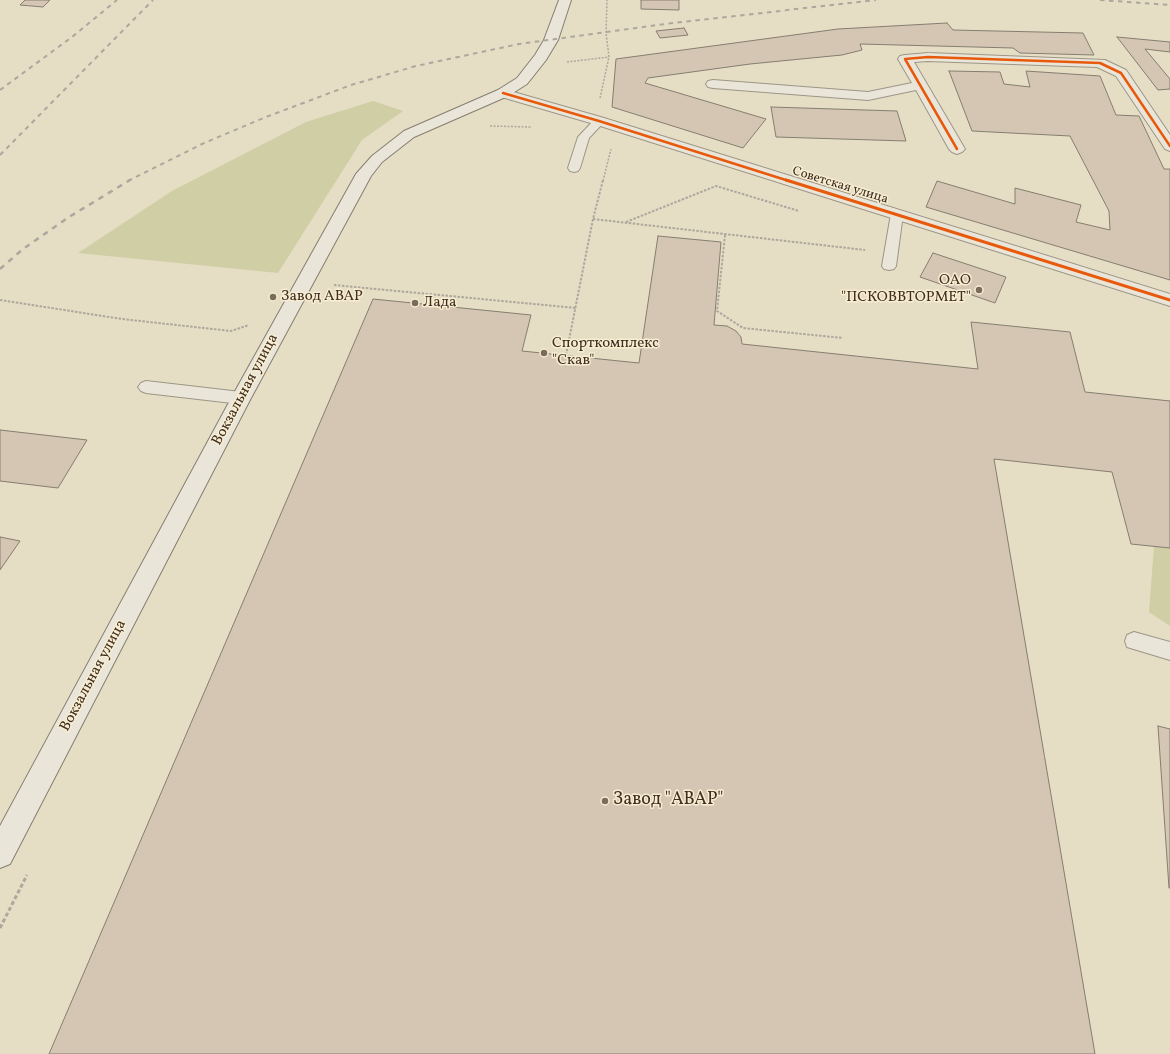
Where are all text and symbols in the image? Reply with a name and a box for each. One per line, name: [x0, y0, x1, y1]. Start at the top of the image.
street label: Советская улица: [790, 164, 890, 208]
place label: ОАО "ПСКОВВТОРМЕТ": [841, 272, 971, 307]
marker: ОАО "ПСКОВВТОРМЕТ": [974, 285, 984, 295]
place label: Завод АВАР: [281, 288, 363, 306]
marker: Завод АВАР: [268, 292, 278, 302]
place label: Лада: [423, 294, 457, 312]
marker: Лада: [410, 298, 420, 308]
street label: Вокзальная улица: [209, 331, 283, 449]
place label: Спорткомплекс "Скав": [552, 335, 659, 370]
marker: Спорткомплекс "Скав": [539, 348, 549, 358]
street label: Вокзальная улица: [57, 617, 131, 735]
place label: Завод "АВАР": [613, 790, 724, 812]
marker: Завод "АВАР": [600, 796, 610, 806]

